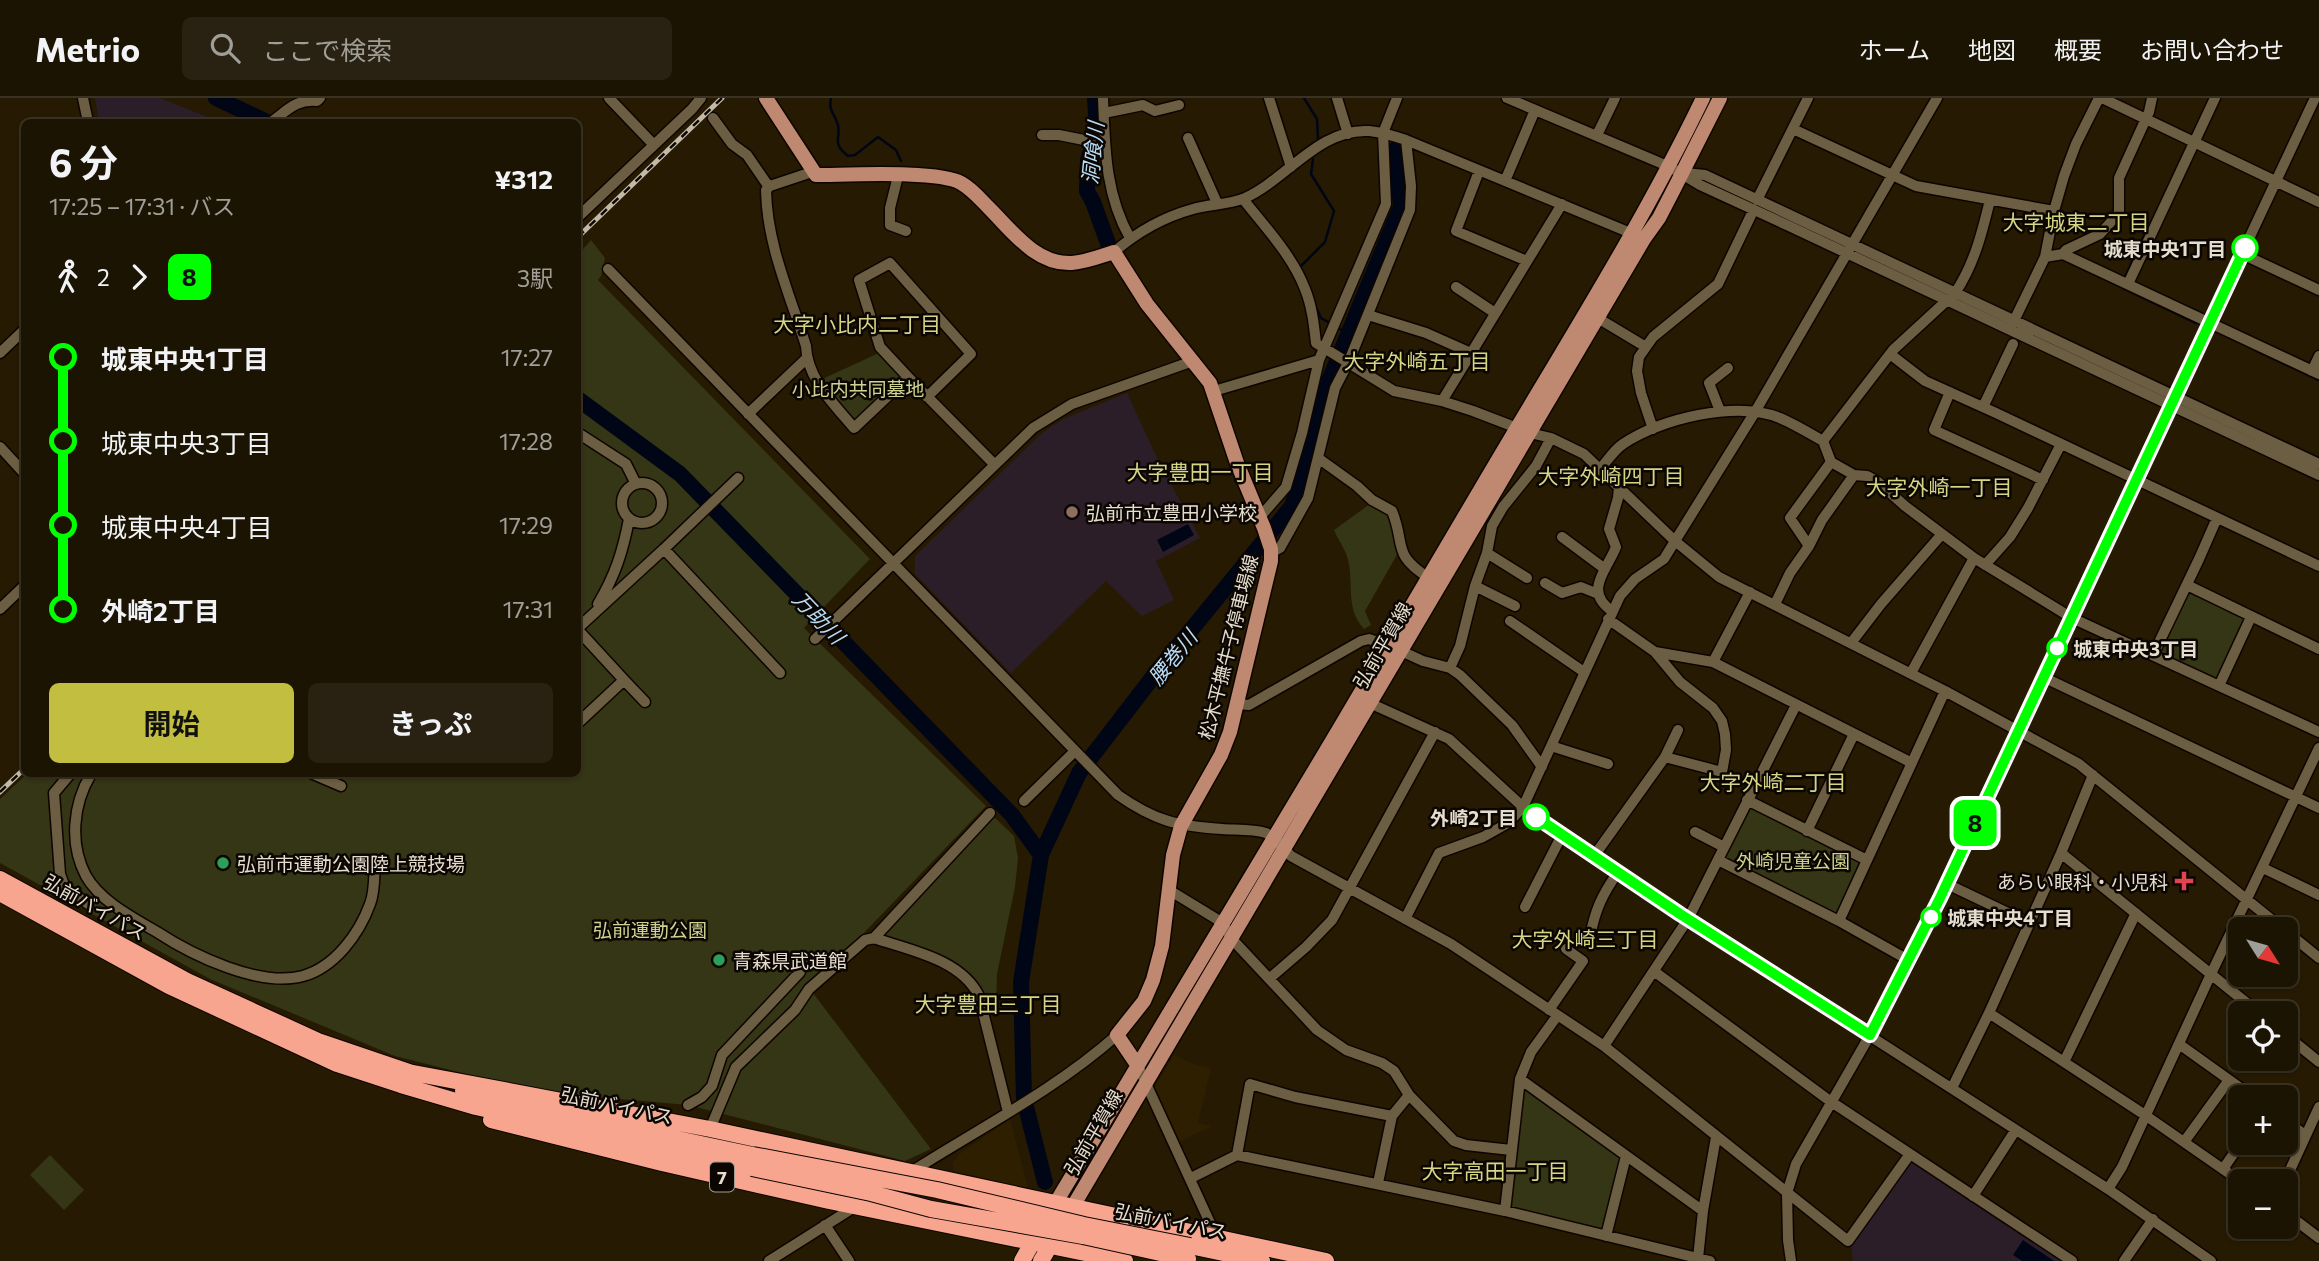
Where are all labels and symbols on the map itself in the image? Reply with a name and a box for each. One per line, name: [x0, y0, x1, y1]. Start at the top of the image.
water label: 洞喰川: [1076, 118, 1108, 186]
district label: 大字城東二丁目: [2003, 209, 2150, 234]
marker: 城東中央1丁目: [2232, 235, 2258, 261]
place label: 城東中央1丁目: [2103, 237, 2226, 260]
district label: 大字小比内二丁目: [773, 311, 941, 336]
district label: 大字外崎五丁目: [1344, 348, 1491, 373]
park label: 小比内共同墓地: [791, 377, 925, 400]
district label: 大字豊田一丁目: [1127, 459, 1274, 484]
district label: 大字外崎四丁目: [1538, 463, 1685, 488]
district label: 大字外崎一丁目: [1866, 474, 2013, 499]
place label: 弘前市立豊田小学校: [1086, 501, 1257, 524]
marker: 弘前市立豊田小学校: [1064, 504, 1080, 520]
street label: 松木平撫牛子停車場線: [1194, 552, 1262, 742]
water label: 万助川: [788, 586, 851, 650]
street label: 弘前平賀線: [1348, 598, 1416, 692]
water label: 腰巻川: [1142, 623, 1203, 689]
place label: 城東中央3丁目: [2073, 637, 2198, 660]
marker: 城東中央3丁目: [2047, 638, 2067, 658]
district label: 大字外崎二丁目: [1700, 769, 1847, 794]
line badge: 8: [1952, 800, 1998, 846]
marker: 外崎2丁目: [1523, 804, 1549, 830]
place label: 外崎2丁目: [1430, 806, 1517, 829]
park label: 外崎児童公園: [1736, 849, 1850, 872]
place label: 弘前市運動公園陸上競技場: [237, 852, 465, 875]
marker: 弘前市運動公園陸上競技場: [215, 855, 231, 871]
street label: 弘前バイパス: [40, 869, 150, 945]
place label: あらい眼科・小児科: [1997, 870, 2168, 893]
marker: あらい眼科・小児科: [2174, 871, 2194, 891]
place label: 城東中央4丁目: [1947, 906, 2073, 929]
marker: 城東中央4丁目: [1921, 907, 1941, 927]
north arrow: [2228, 917, 2298, 987]
park label: 弘前運動公園: [593, 918, 707, 941]
district label: 大字外崎三丁目: [1512, 926, 1659, 951]
place label: 青森県武道館: [733, 949, 847, 972]
marker: 青森県武道館: [711, 952, 727, 968]
district label: 大字豊田三丁目: [915, 991, 1062, 1016]
street label: 弘前バイパス: [559, 1082, 675, 1128]
street label: 弘前平賀線: [1059, 1085, 1127, 1179]
district label: 大字高田一丁目: [1422, 1158, 1569, 1183]
road number: 7: [710, 1162, 734, 1192]
street label: 弘前バイパス: [1113, 1199, 1229, 1243]

